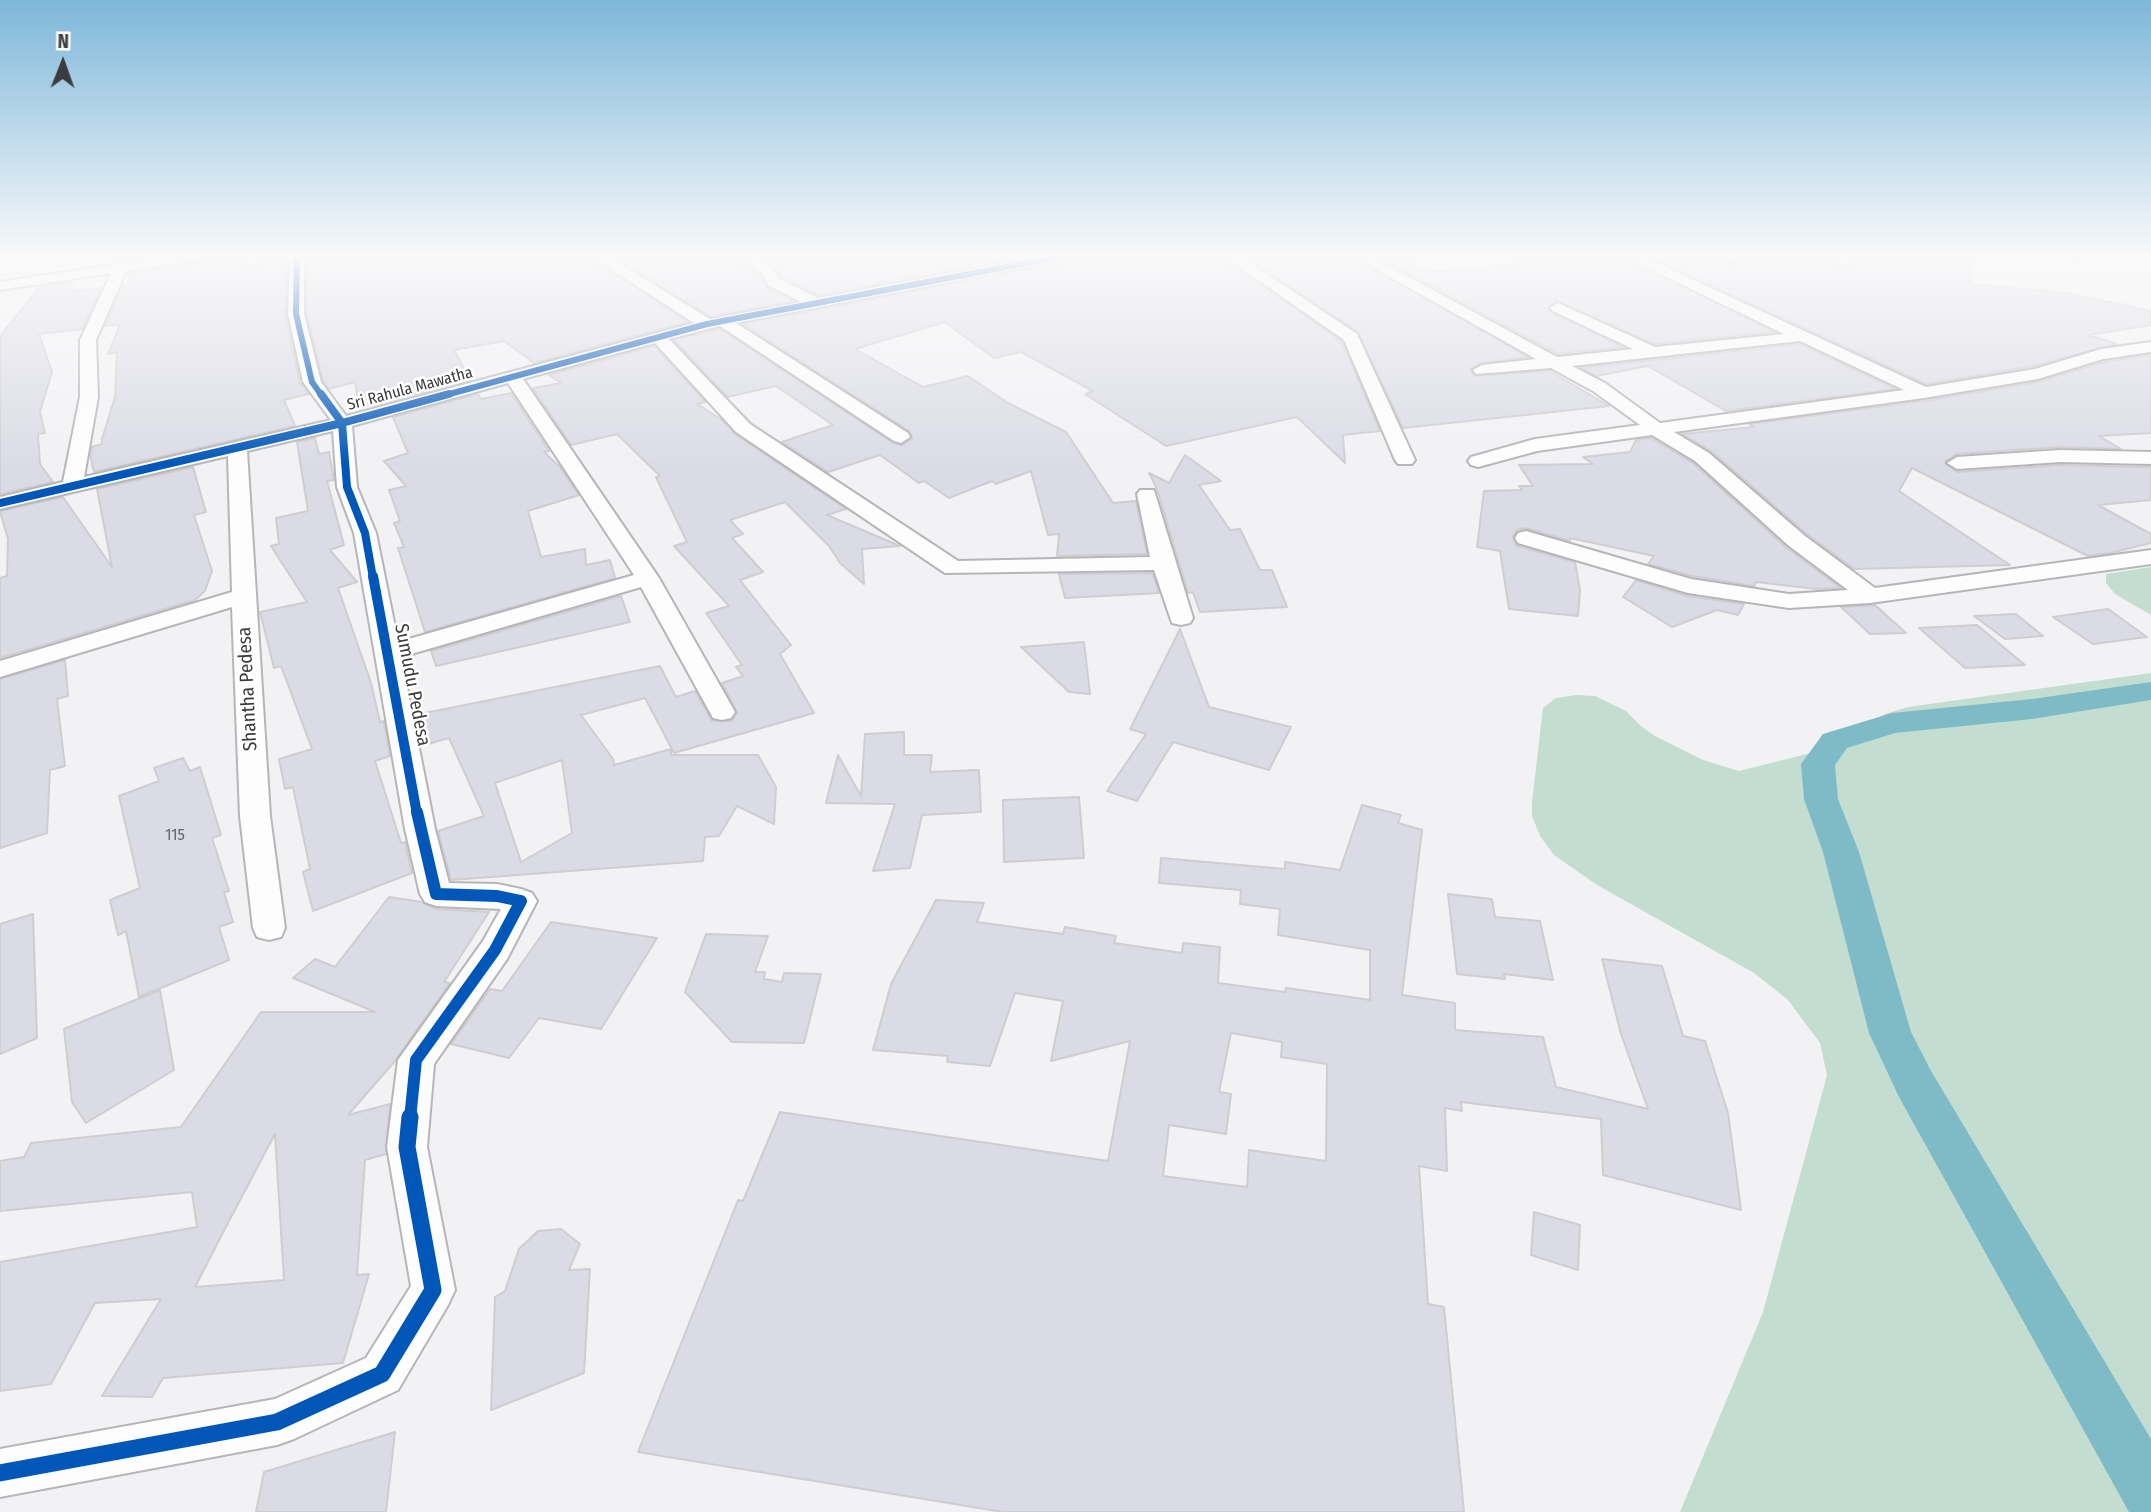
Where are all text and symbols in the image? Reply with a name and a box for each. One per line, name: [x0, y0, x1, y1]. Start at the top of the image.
north arrow: [28, 28, 98, 98]
text: N: [57, 30, 69, 53]
street label: Sri Rahula Mawatha: [345, 363, 475, 415]
street label: Sumudu Pedesa: [389, 622, 435, 748]
street label: Shantha Pedesa: [233, 626, 263, 752]
house number: 115: [165, 826, 185, 846]

